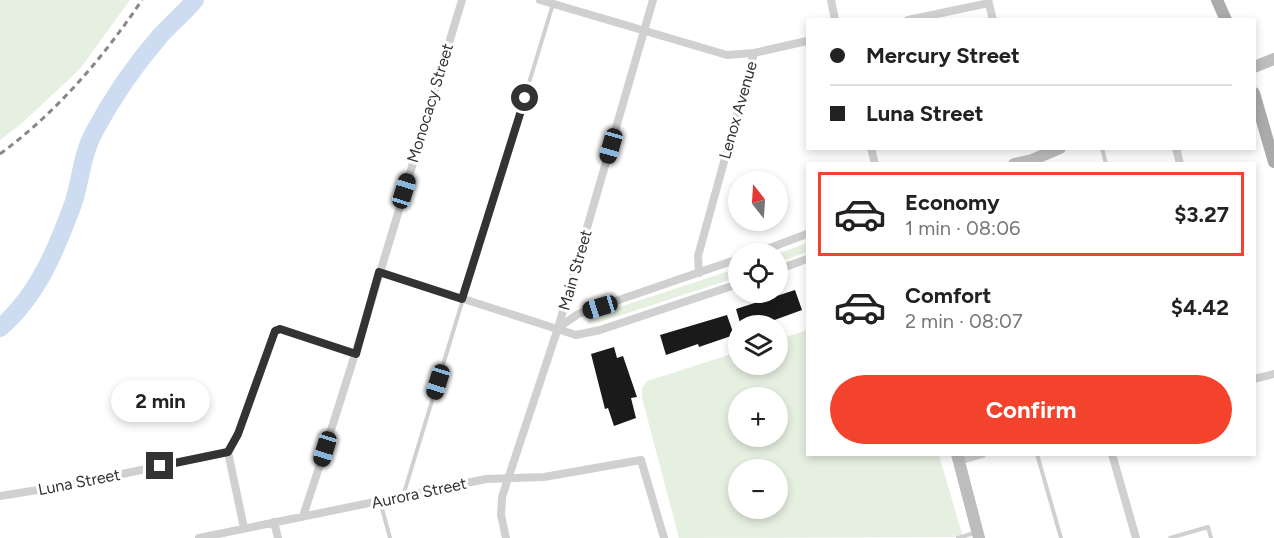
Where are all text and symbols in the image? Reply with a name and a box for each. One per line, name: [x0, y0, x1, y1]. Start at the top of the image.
street label: Monocacy Street: [403, 41, 457, 165]
text: Mercury Street: [866, 42, 1020, 69]
street label: Lenox Avenue: [715, 59, 761, 161]
route start: [511, 84, 538, 111]
text: Luna Street: [866, 100, 984, 127]
car: [597, 126, 625, 166]
car: [390, 171, 418, 211]
north arrow: [728, 171, 788, 231]
map controls: [728, 171, 788, 519]
icon: car: [833, 187, 887, 241]
text: Economy: [905, 189, 1000, 216]
text: $3.27: [1174, 201, 1229, 228]
text: 1 min · 08:06: [905, 216, 1020, 240]
street label: Main Street: [554, 227, 596, 313]
button: locate: [728, 243, 788, 303]
icon: car: [833, 280, 887, 334]
text: Comfort: [905, 282, 991, 309]
car: [580, 293, 620, 321]
text: $4.42: [1171, 294, 1229, 321]
text: 2 min · 08:07: [905, 309, 1023, 333]
button: layers: [728, 315, 788, 375]
car: [424, 362, 452, 402]
button: Confirm: [830, 375, 1232, 444]
callout: 2 min: [110, 379, 210, 421]
button: +: [728, 387, 788, 447]
text: 2 min: [135, 389, 186, 413]
car: [311, 429, 339, 469]
route end: [146, 452, 173, 479]
button: −: [728, 459, 788, 519]
street label: Luna Street: [36, 465, 122, 499]
street label: Aurora Street: [370, 474, 468, 512]

